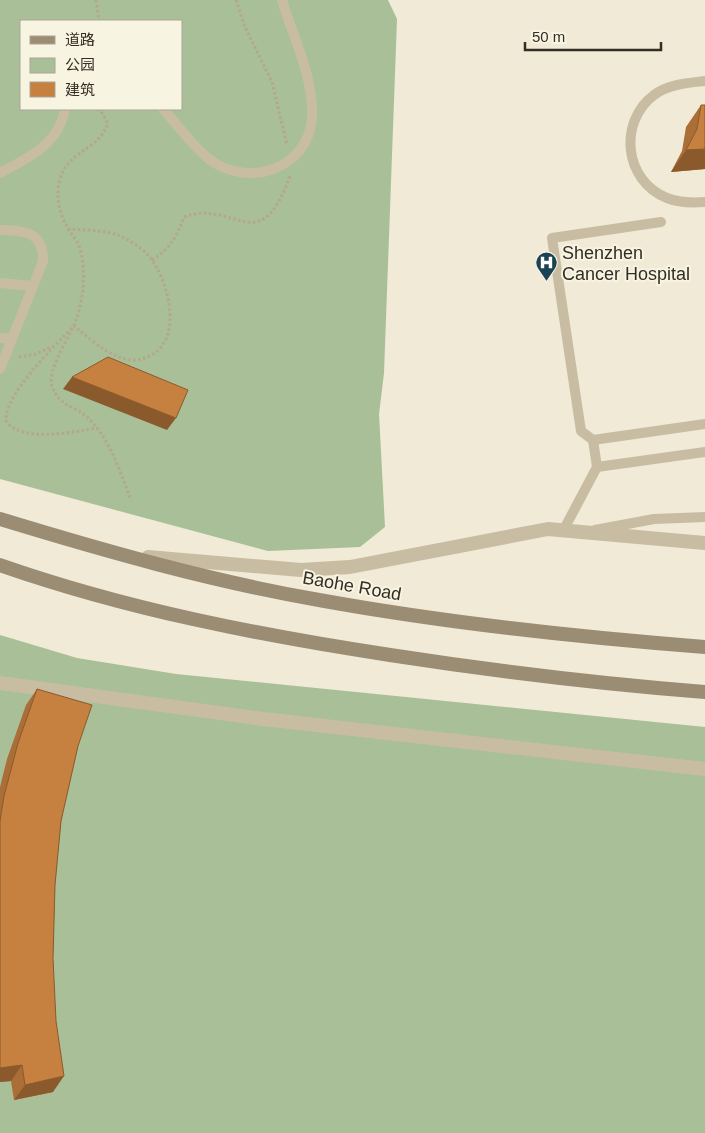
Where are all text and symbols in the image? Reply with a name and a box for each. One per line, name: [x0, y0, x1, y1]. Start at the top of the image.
legend: [20, 20, 182, 110]
scale bar: [525, 20, 661, 52]
text: 50 m: [532, 28, 565, 45]
text: 道路: [65, 31, 95, 48]
text: 公园: [65, 56, 95, 73]
text: 建筑: [65, 81, 95, 98]
place label: Shenzhen Cancer Hospital: [562, 243, 690, 284]
hospital icon: Shenzhen Cancer Hospital: [534, 251, 558, 282]
street label: Baohe Road: [301, 567, 403, 605]

